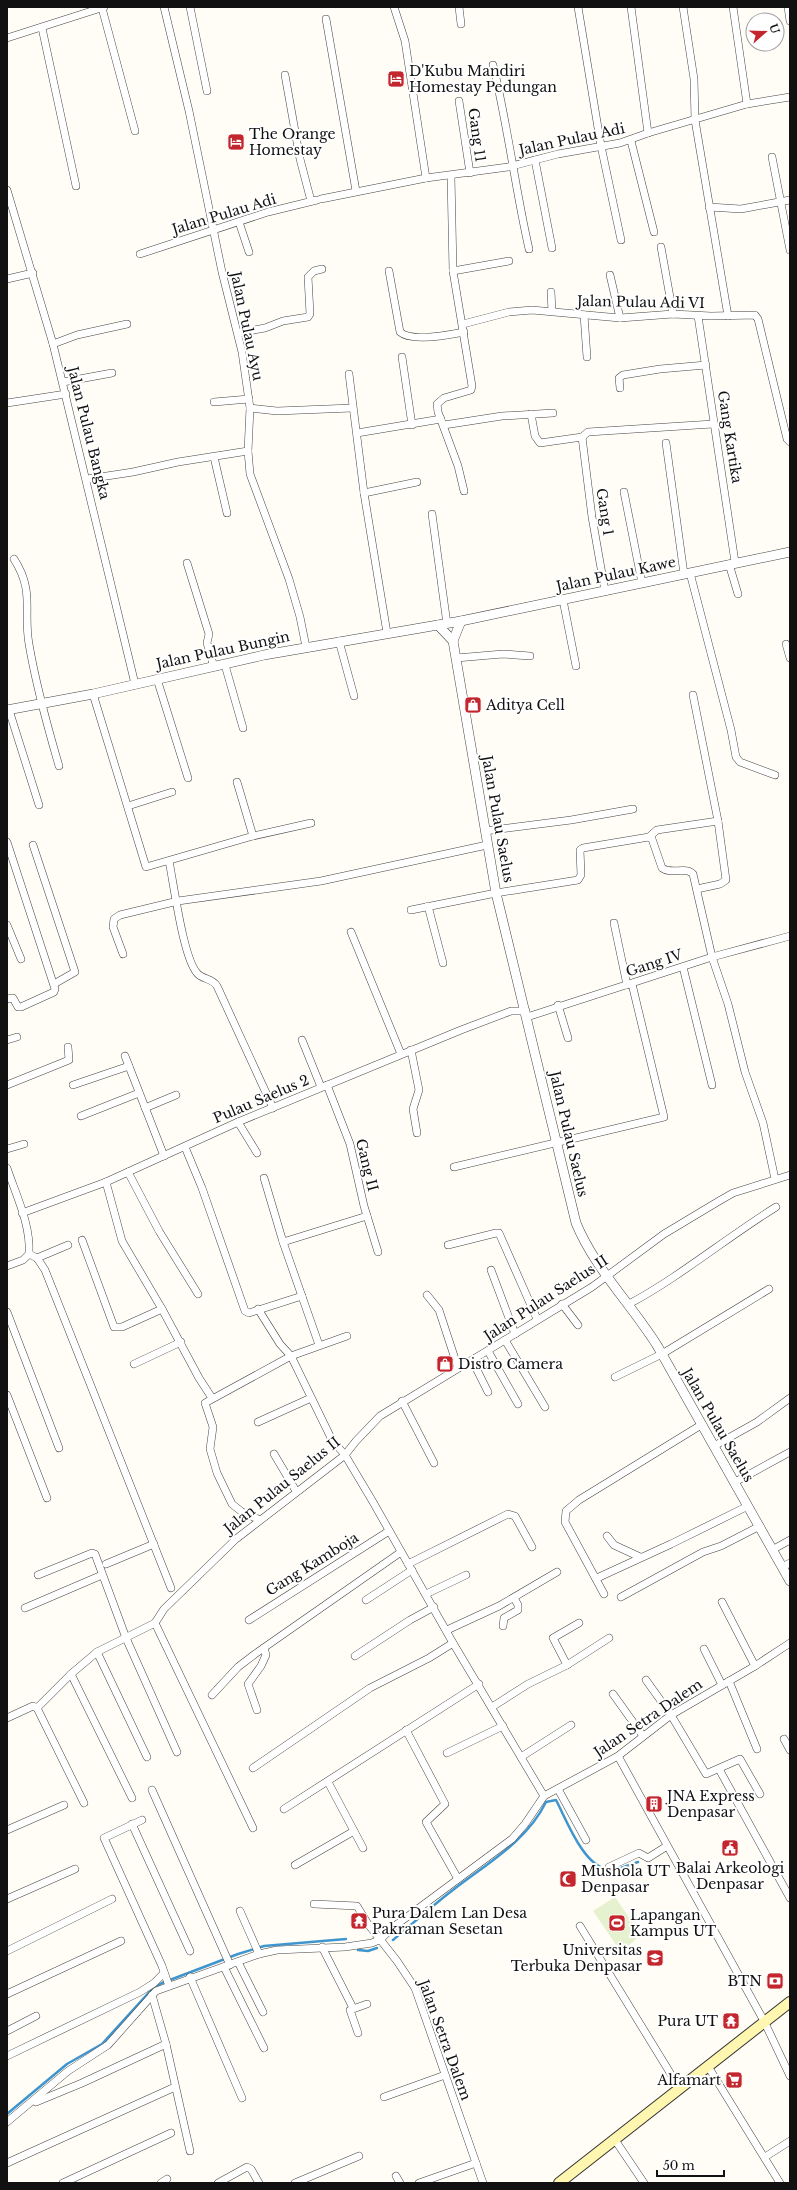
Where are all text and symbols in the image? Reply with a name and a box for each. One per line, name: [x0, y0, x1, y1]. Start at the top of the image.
north arrow: [745, 12, 785, 52]
text: U: [766, 22, 783, 36]
place label: D'Kubu Mandiri Homestay Pedungan: [409, 62, 557, 96]
hotel icon: D'Kubu Mandiri Homestay Pedungan: [386, 69, 406, 89]
street label: Gang 11: [464, 107, 490, 163]
street label: Jalan Pulau Adi: [515, 119, 627, 159]
place label: The Orange Homestay: [249, 125, 336, 159]
hotel icon: The Orange Homestay: [226, 132, 246, 152]
street label: Jalan Pulau Adi: [168, 190, 278, 239]
street label: Jalan Pulau Ayu: [226, 268, 267, 383]
street label: Jalan Pulau Adi VI: [575, 292, 705, 312]
street label: Jalan Pulau Bangka: [63, 363, 114, 502]
street label: Gang Kartika: [714, 389, 746, 485]
street label: Gang 1: [592, 487, 618, 537]
street label: Jalan Pulau Kawe: [553, 553, 677, 596]
street label: Jalan Pulau Bungin: [153, 627, 292, 673]
shop icon: Aditya Cell: [463, 695, 483, 715]
place label: Aditya Cell: [485, 696, 565, 714]
street label: Jalan Pulau Saelus: [478, 752, 518, 884]
street label: Gang IV: [623, 945, 686, 981]
street label: Jalan Pulau Saelus: [545, 1067, 592, 1199]
street label: Pulau Saelus 2: [210, 1071, 312, 1127]
street label: Gang II: [352, 1137, 382, 1193]
street label: Jalan Pulau Saelus II: [479, 1251, 612, 1346]
shop icon: Distro Camera: [435, 1354, 455, 1374]
place label: Distro Camera: [458, 1355, 563, 1373]
street label: Jalan Pulau Saelus: [677, 1363, 758, 1485]
street label: Jalan Pulau Saelus II: [219, 1433, 344, 1539]
street label: Gang Kamboja: [262, 1528, 362, 1600]
street label: Jalan Setra Dalem: [589, 1675, 706, 1762]
place label: JNA Express Denpasar: [665, 1787, 755, 1821]
building icon: JNA Express Denpasar: [644, 1794, 664, 1814]
public building icon: Balai Arkeologi Denpasar: [720, 1838, 740, 1858]
place label: Balai Arkeologi Denpasar: [676, 1859, 785, 1893]
place label: Mushola UT Denpasar: [581, 1862, 670, 1896]
mosque icon: Mushola UT Denpasar: [558, 1869, 578, 1889]
place label: Pura Dalem Lan Desa Pakraman Sesetan: [372, 1904, 527, 1938]
place label: Lapangan Kampus UT: [630, 1906, 716, 1940]
temple icon: Pura Dalem Lan Desa Pakraman Sesetan: [349, 1911, 369, 1931]
sports icon: Lapangan Kampus UT: [607, 1913, 627, 1933]
place label: Universitas Terbuka Denpasar: [511, 1941, 642, 1975]
school or university icon: Universitas Terbuka Denpasar: [645, 1948, 665, 1968]
bank icon: BTN: [765, 1971, 785, 1991]
place label: BTN: [728, 1972, 762, 1990]
street label: Jalan Setra Dalem: [414, 1975, 475, 2103]
temple icon: Pura UT: [721, 2011, 741, 2031]
place label: Pura UT: [657, 2012, 718, 2030]
supermarket icon: Alfamart: [724, 2070, 744, 2090]
place label: Alfamart: [656, 2071, 722, 2089]
scale bar: [657, 2152, 724, 2178]
text: 50 m: [663, 2158, 695, 2173]

